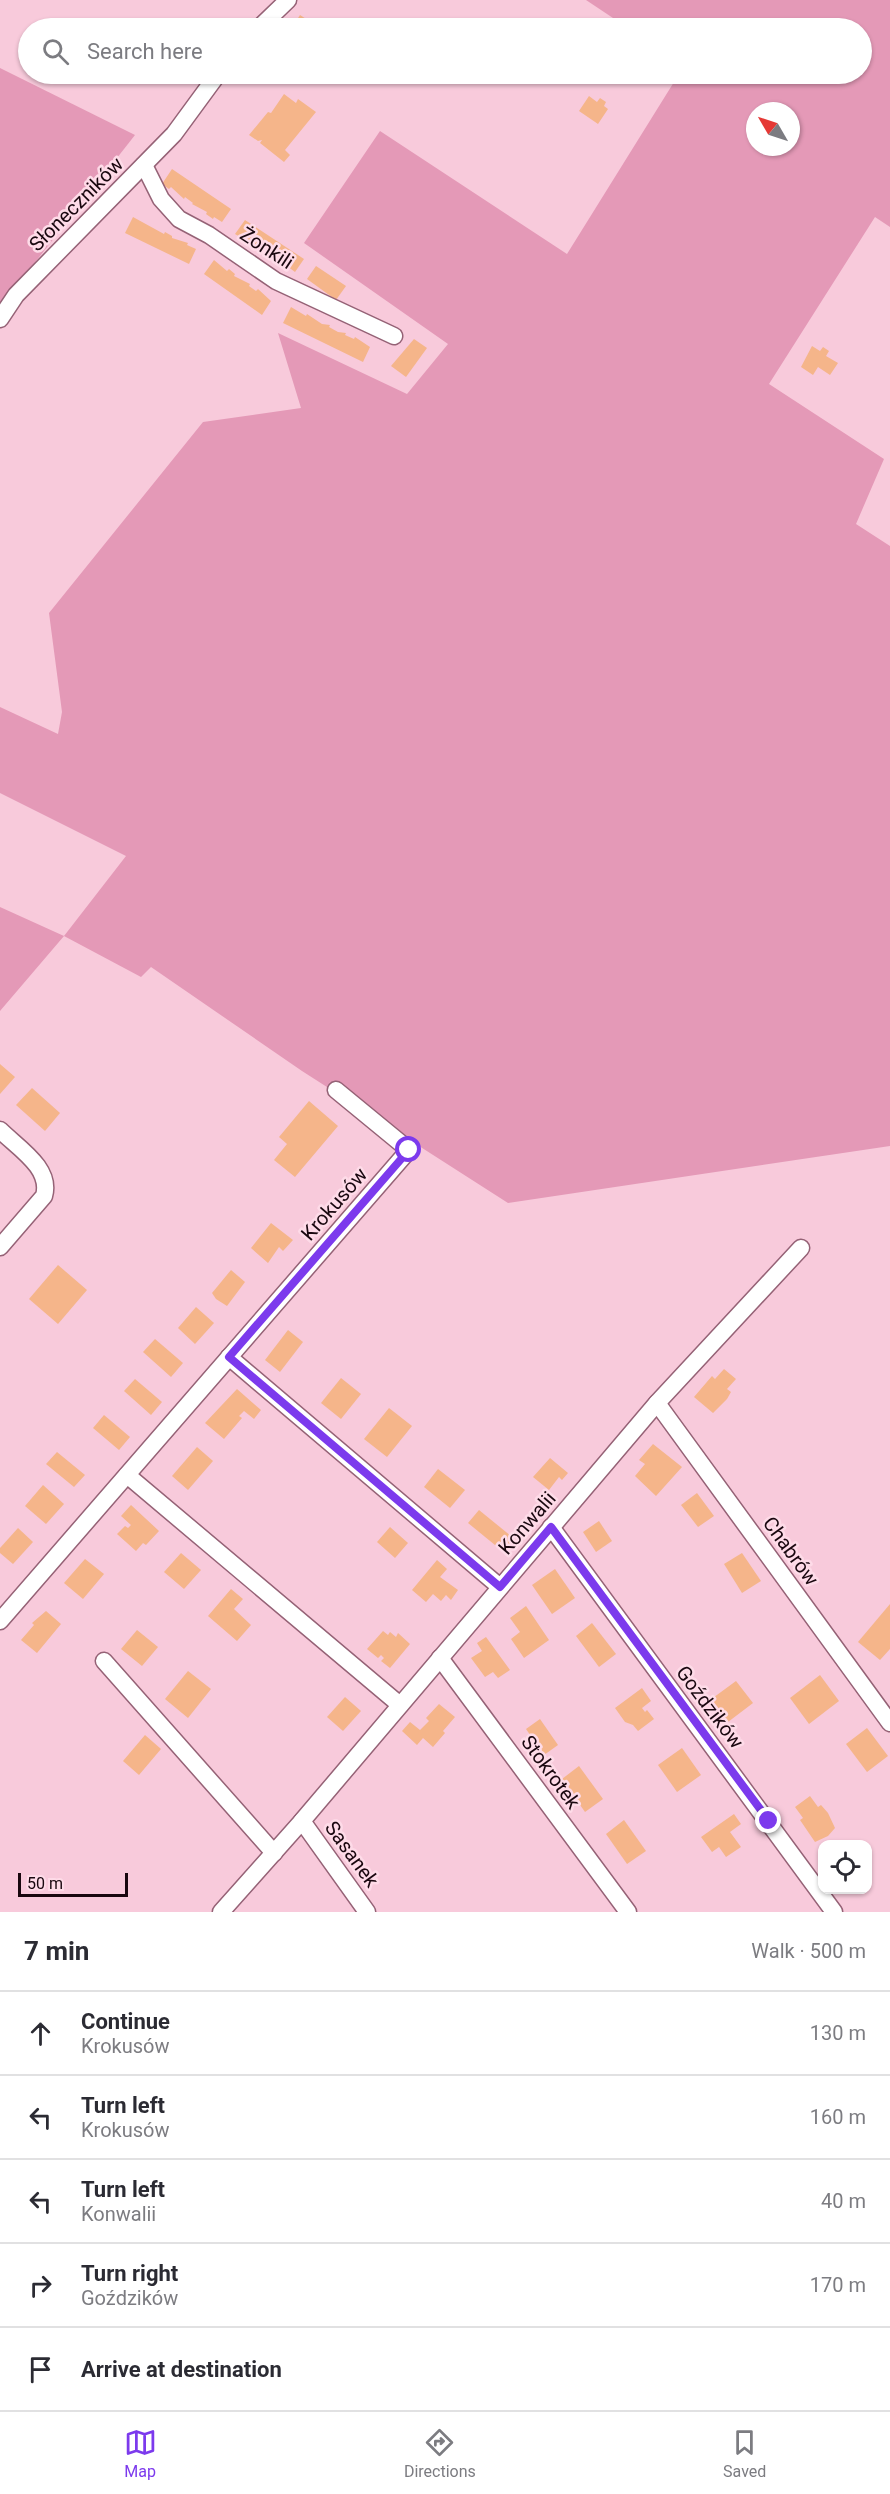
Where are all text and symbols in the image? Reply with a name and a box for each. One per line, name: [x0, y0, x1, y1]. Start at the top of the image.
search box: [18, 18, 872, 84]
icon: search: [39, 35, 72, 68]
text: Search here: [87, 39, 203, 64]
north arrow: [746, 102, 800, 156]
street label: Słoneczników: [24, 152, 128, 256]
street label: Żonkili: [236, 222, 298, 274]
route start: [395, 1136, 421, 1162]
street label: Krokusów: [296, 1163, 372, 1245]
street label: Konwalii: [493, 1487, 561, 1559]
street label: Chabrów: [758, 1512, 824, 1590]
street label: Goździków: [671, 1661, 749, 1753]
street label: Stokrotek: [516, 1731, 586, 1814]
route end: [755, 1807, 781, 1833]
street label: Sasanek: [320, 1816, 384, 1892]
map controls: [818, 1840, 872, 1894]
button: locate: [818, 1840, 872, 1894]
scale bar: [18, 1870, 128, 1898]
text: 50 m: [27, 1874, 63, 1893]
text: 7 min: [24, 1936, 89, 1966]
text: Walk · 500 m: [751, 1939, 866, 1963]
text: Continue: [81, 2009, 170, 2034]
icon: ahead: [24, 2017, 57, 2050]
text: 130 m: [810, 2021, 866, 2045]
text: Krokusów: [81, 2034, 169, 2058]
text: Turn left: [81, 2093, 165, 2118]
icon: left: [24, 2101, 57, 2134]
text: 160 m: [810, 2105, 866, 2129]
text: Krokusów: [81, 2118, 169, 2142]
text: Turn left: [81, 2177, 165, 2202]
icon: left: [24, 2185, 57, 2218]
text: 40 m: [821, 2189, 866, 2213]
text: Konwalii: [81, 2202, 156, 2226]
text: Turn right: [81, 2261, 178, 2286]
icon: right: [24, 2269, 57, 2302]
text: 170 m: [810, 2273, 866, 2297]
text: Goździków: [81, 2286, 178, 2310]
icon: arrive: [24, 2353, 57, 2386]
text: Arrive at destination: [81, 2357, 282, 2382]
tab: Map: [124, 2426, 157, 2481]
tab: Directions: [404, 2426, 476, 2481]
tab: Saved: [723, 2426, 766, 2481]

